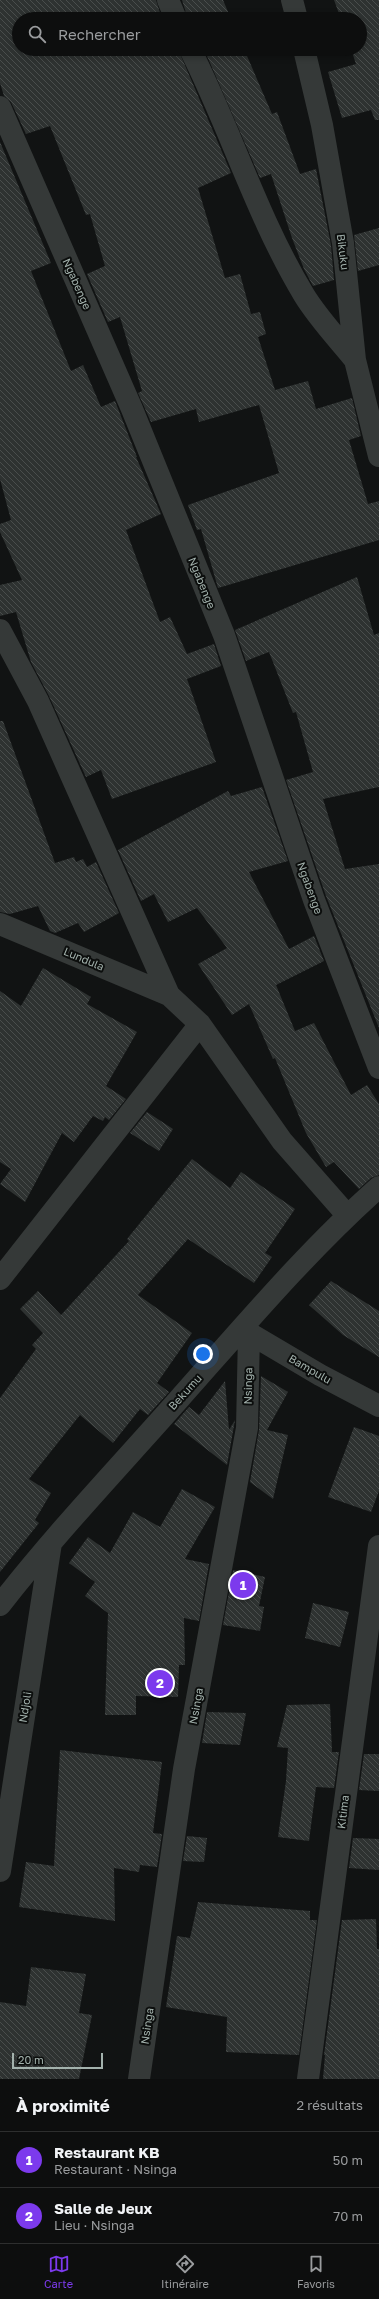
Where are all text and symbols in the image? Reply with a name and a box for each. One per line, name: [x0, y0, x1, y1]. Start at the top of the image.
search box: [12, 12, 367, 56]
icon: search: [26, 23, 48, 45]
text: Rechercher: [58, 25, 141, 43]
street label: Bikuku: [335, 233, 352, 271]
street label: Ngabenge: [60, 256, 94, 311]
street label: Ngabenge: [186, 555, 219, 610]
street label: Ngabenge: [295, 860, 326, 916]
street label: Lundula: [62, 944, 106, 973]
your location: [193, 1344, 213, 1364]
street label: Bampulu: [287, 1351, 334, 1386]
street label: Nsinga: [241, 1367, 254, 1405]
street label: Bekumu: [165, 1371, 204, 1412]
pin: 1: [230, 1570, 256, 1600]
pin: 2: [147, 1668, 173, 1698]
street label: Nsinga: [186, 1687, 205, 1725]
street label: Ndjoli: [16, 1690, 33, 1723]
street label: Kitima: [334, 1794, 351, 1830]
street label: Nsinga: [138, 2007, 156, 2045]
scale bar: [12, 2051, 103, 2070]
text: 20 m: [18, 2053, 44, 2066]
text: À proximité: [16, 2095, 110, 2116]
text: 2 résultats: [297, 2097, 363, 2113]
text: Restaurant KB: [54, 2143, 160, 2161]
text: 1: [26, 2152, 32, 2168]
text: 50 m: [333, 2152, 363, 2168]
text: Restaurant · Nsinga: [54, 2161, 177, 2177]
text: Salle de Jeux: [54, 2199, 152, 2217]
text: 2: [25, 2208, 33, 2224]
text: 70 m: [333, 2208, 363, 2224]
text: Lieu · Nsinga: [54, 2217, 134, 2233]
tab: Carte: [44, 2253, 73, 2290]
tab: Itinéraire: [161, 2253, 209, 2290]
tab: Favoris: [297, 2253, 335, 2290]

